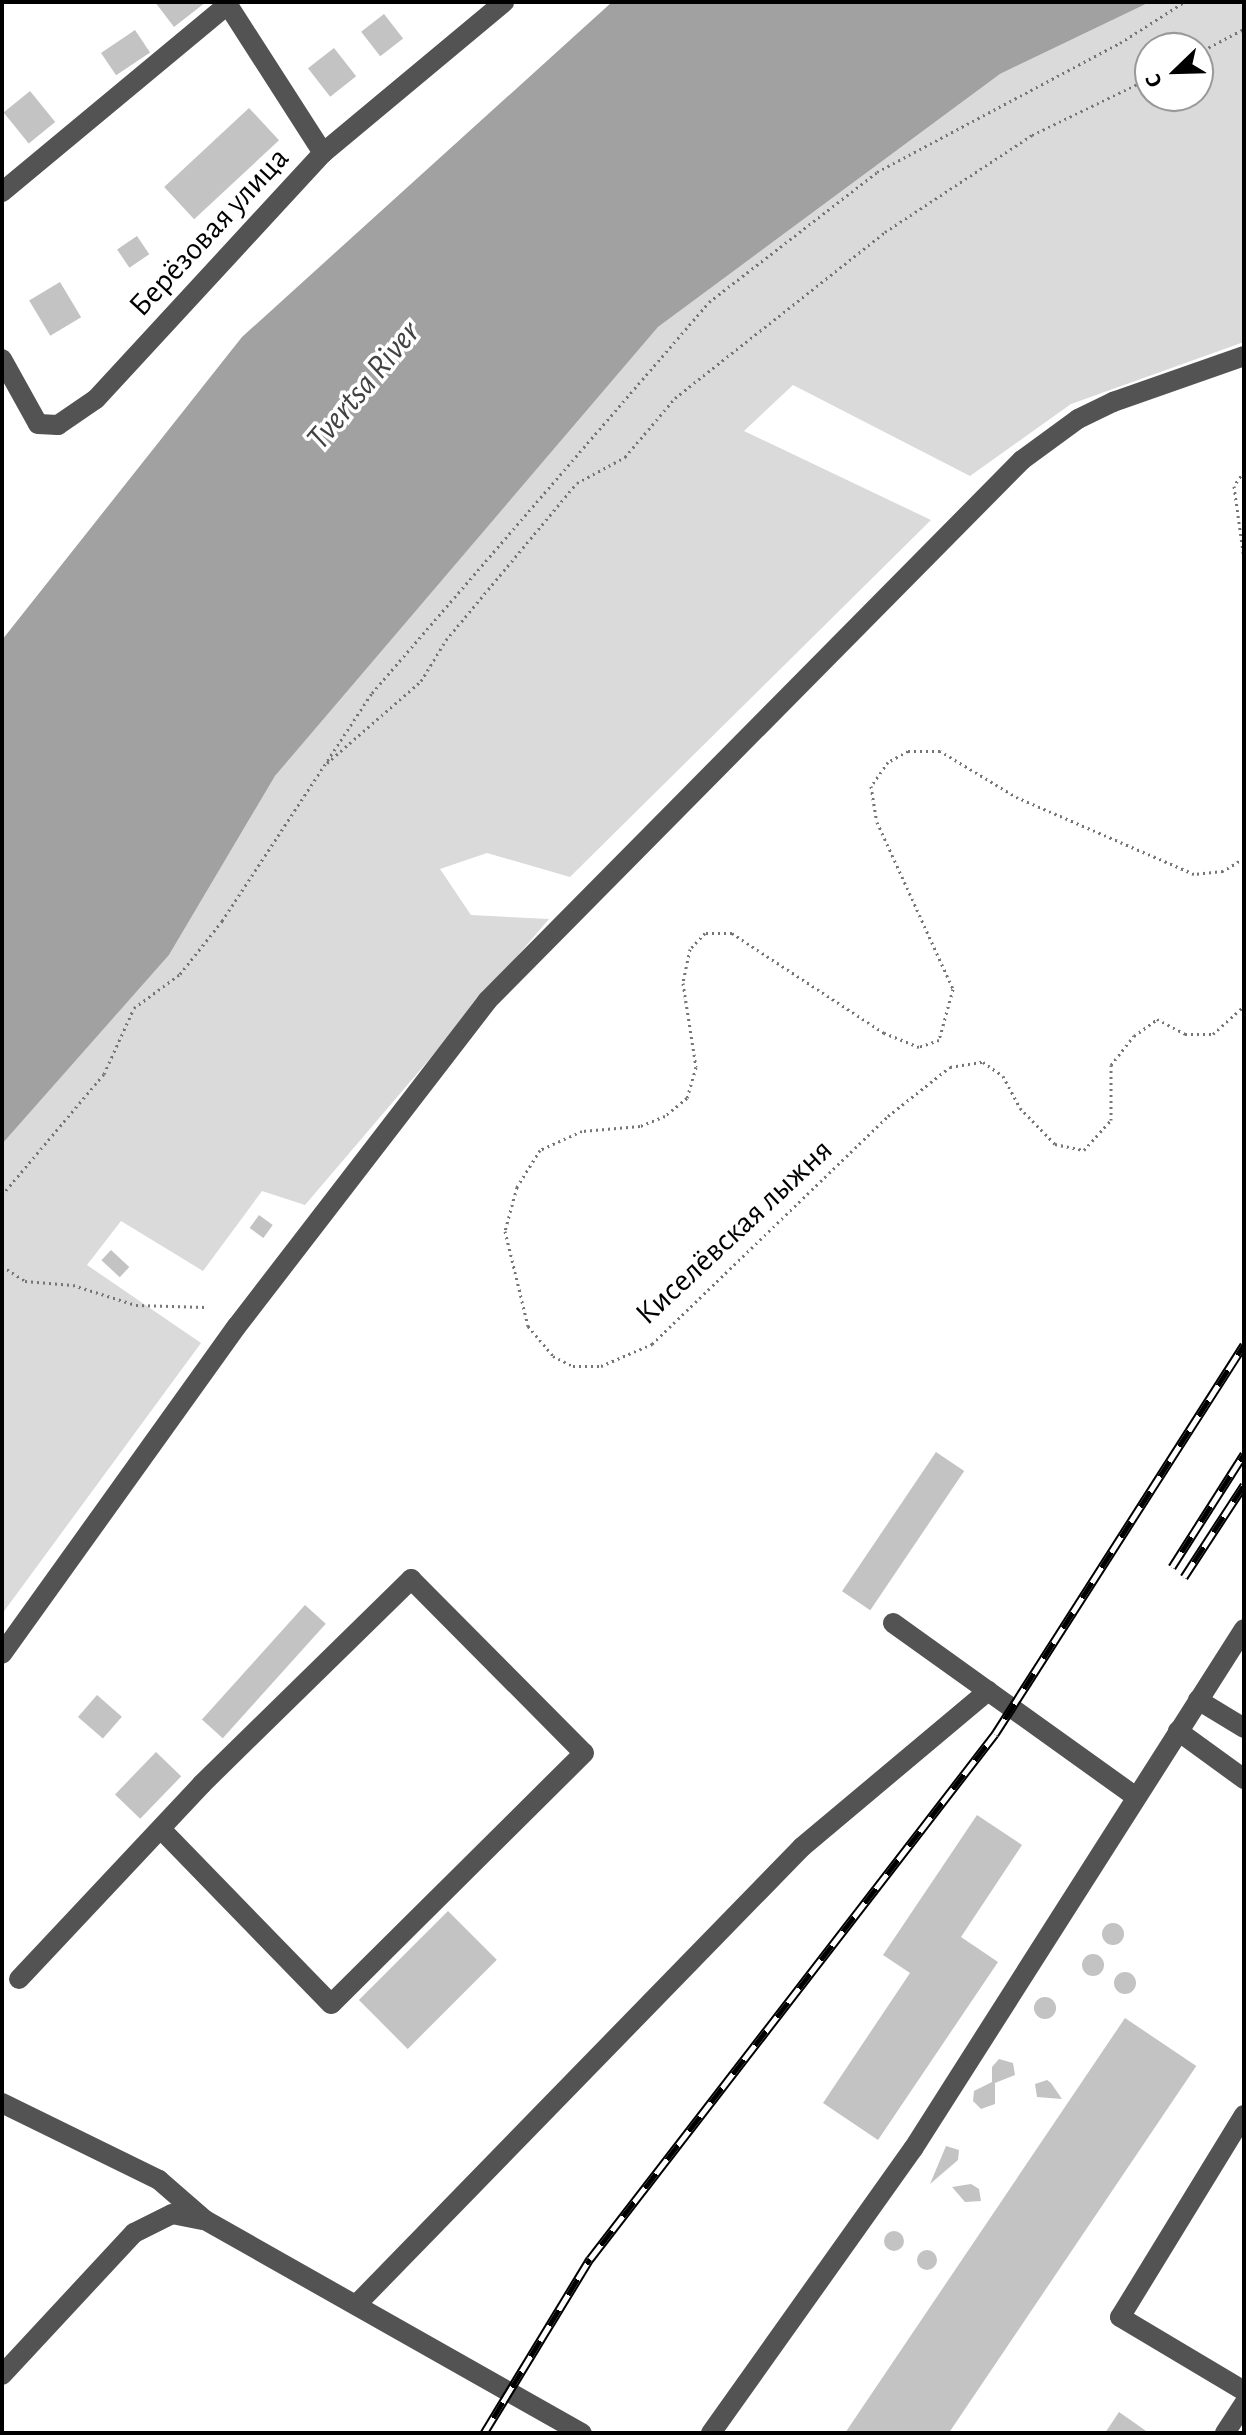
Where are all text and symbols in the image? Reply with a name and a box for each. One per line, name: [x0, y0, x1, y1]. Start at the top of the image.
north arrow: [1134, 32, 1214, 112]
text: С: [1141, 71, 1166, 91]
street label: Берёзовая улица: [121, 139, 297, 325]
water label: Tvertsa River: [298, 313, 430, 459]
street label: Киселёвская лыжня: [628, 1131, 840, 1333]

